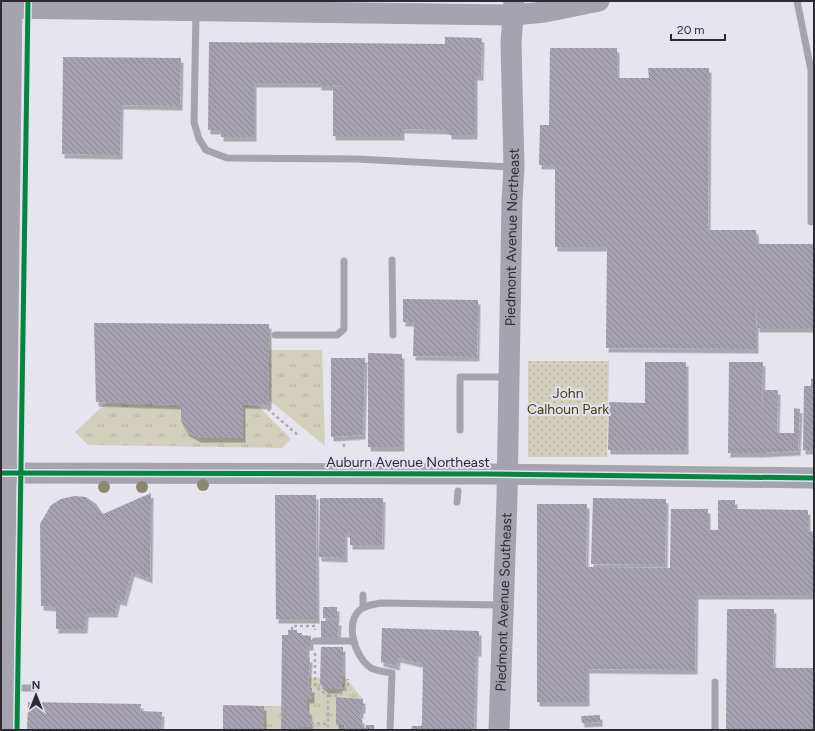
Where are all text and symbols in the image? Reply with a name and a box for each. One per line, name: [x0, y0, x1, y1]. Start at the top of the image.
scale bar: [671, 16, 725, 42]
text: 20 m: [677, 23, 705, 37]
street label: Piedmont Avenue Northeast: [502, 148, 523, 326]
park label: John Calhoun Park: [527, 385, 609, 418]
street label: Auburn Avenue Northeast: [326, 454, 490, 471]
street label: Piedmont Avenue Southeast: [492, 512, 515, 692]
north arrow: [16, 675, 56, 715]
text: N: [32, 679, 40, 692]

